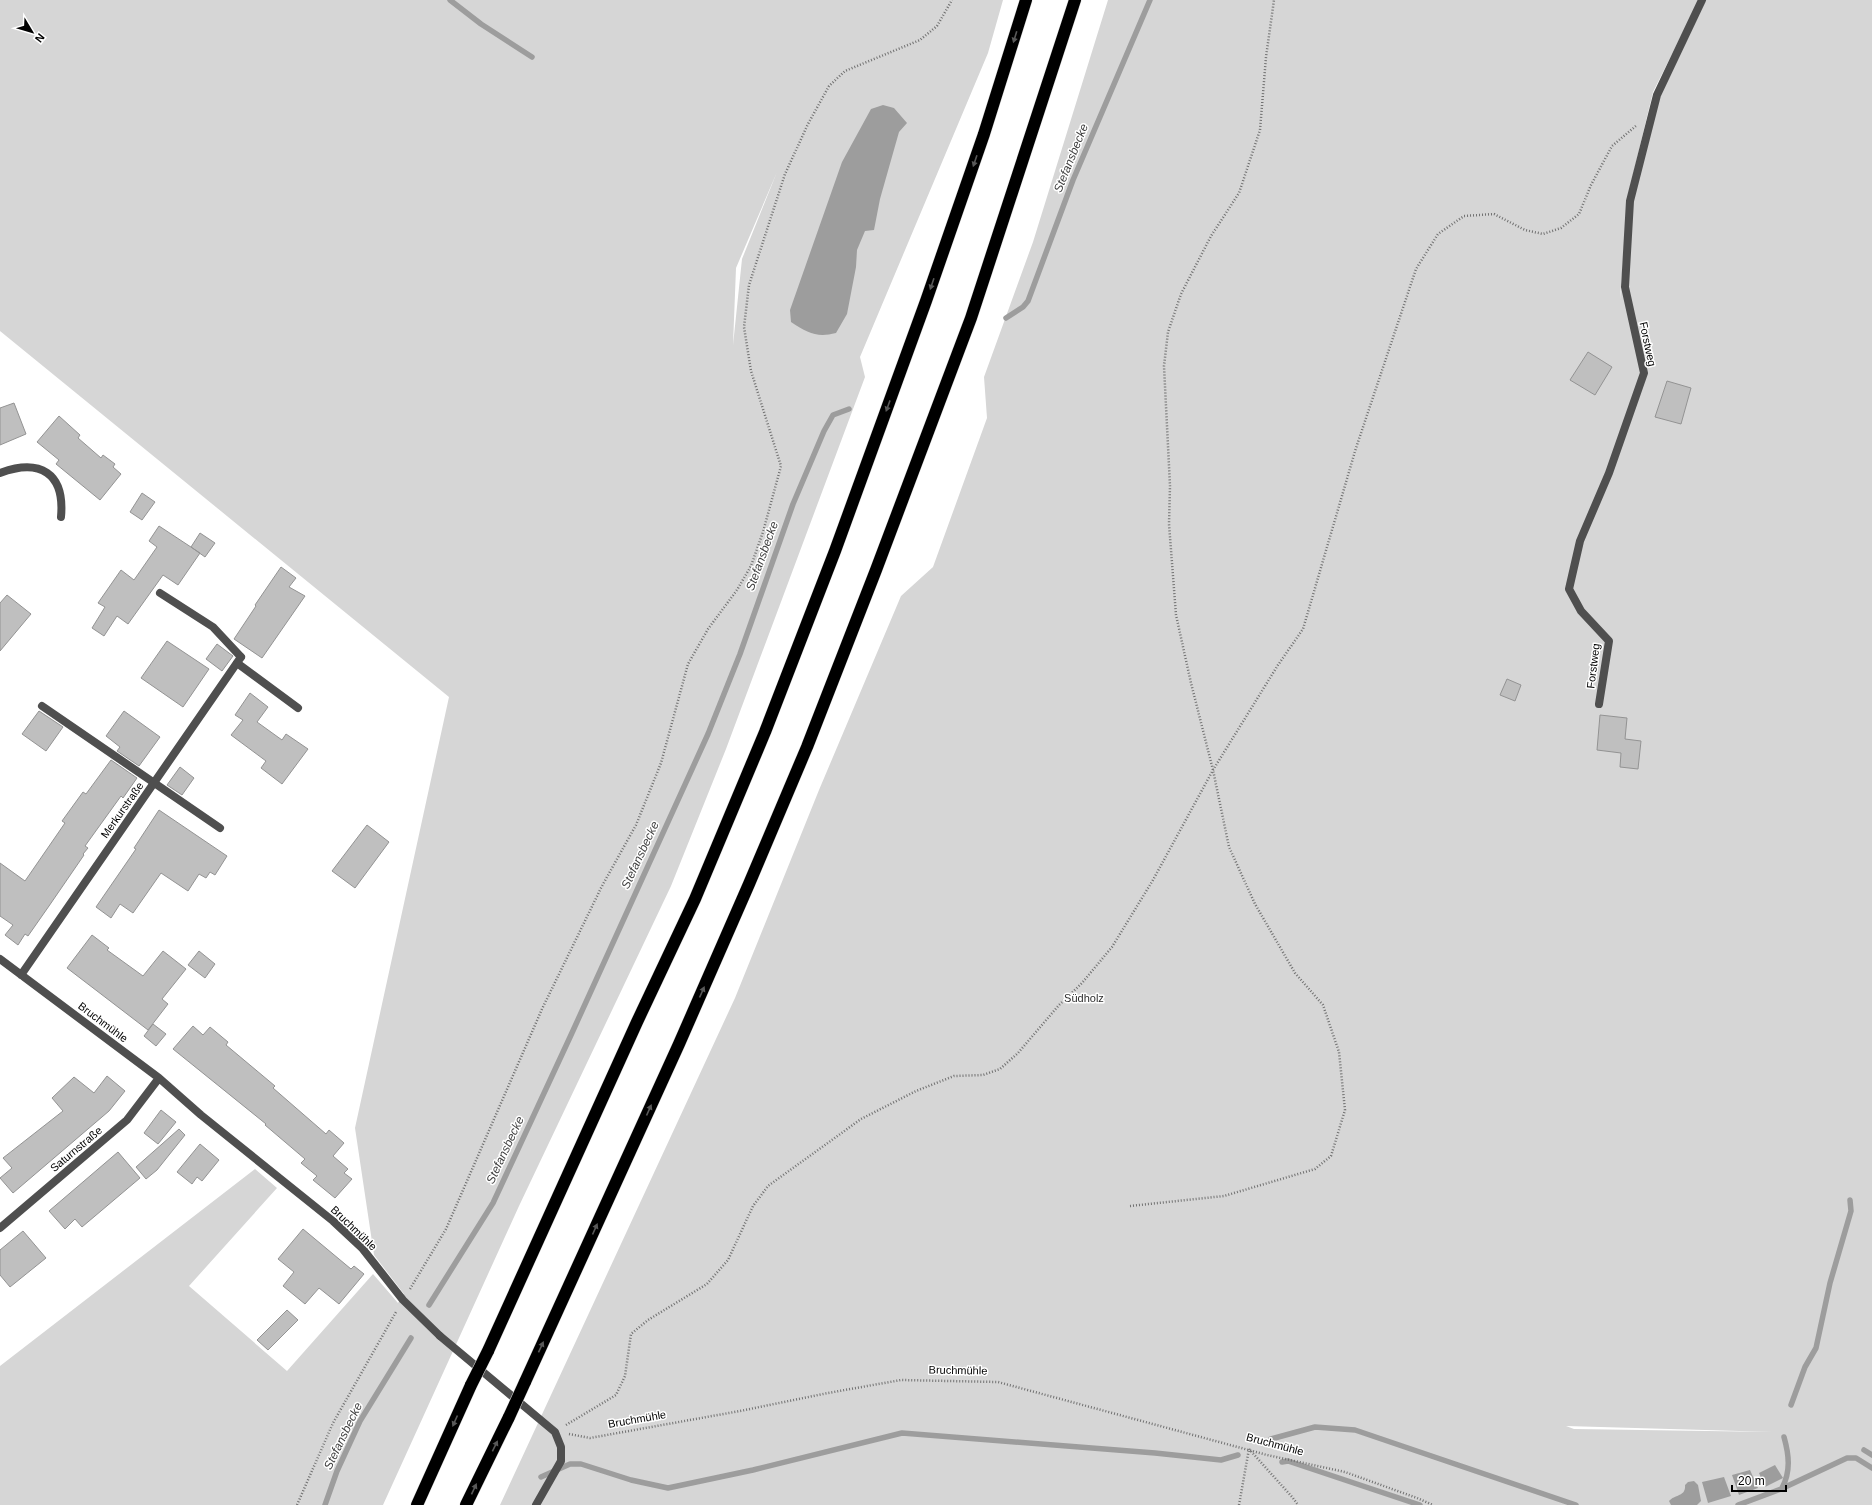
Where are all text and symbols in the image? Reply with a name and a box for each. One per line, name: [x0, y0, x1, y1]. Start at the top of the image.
north arrow: [12, 12, 52, 52]
text: N: [33, 31, 47, 45]
one-way arrow: [1011, 32, 1017, 44]
water label: Stefansbecke: [1051, 121, 1091, 194]
one-way arrow: [971, 155, 977, 167]
one-way arrow: [928, 278, 934, 290]
street label: Forstweg: [1637, 321, 1659, 367]
one-way arrow: [884, 400, 890, 412]
water label: Stefansbecke: [743, 519, 781, 593]
street label: Forstweg: [1584, 643, 1602, 689]
street label: Merkurstraße: [98, 780, 146, 840]
water label: Stefansbecke: [618, 819, 662, 891]
one-way arrow: [699, 986, 705, 997]
park label: Südholz: [1064, 992, 1104, 1004]
street label: Bruchmühle: [76, 1000, 130, 1044]
one-way arrow: [646, 1104, 652, 1116]
water label: Stefansbecke: [483, 1114, 527, 1186]
street label: Saturnstraße: [48, 1124, 104, 1174]
street label: Bruchmühle: [329, 1203, 379, 1253]
one-way arrow: [592, 1223, 598, 1234]
one-way arrow: [538, 1341, 544, 1353]
street label: Bruchmühle: [929, 1363, 987, 1377]
water label: Stefansbecke: [321, 1400, 365, 1472]
street label: Bruchmühle: [607, 1408, 667, 1430]
one-way arrow: [452, 1415, 458, 1426]
street label: Bruchmühle: [1245, 1431, 1305, 1457]
one-way arrow: [492, 1440, 498, 1451]
scale bar: [1732, 1467, 1786, 1493]
text: 20 m: [1738, 1474, 1765, 1488]
one-way arrow: [471, 1484, 477, 1495]

